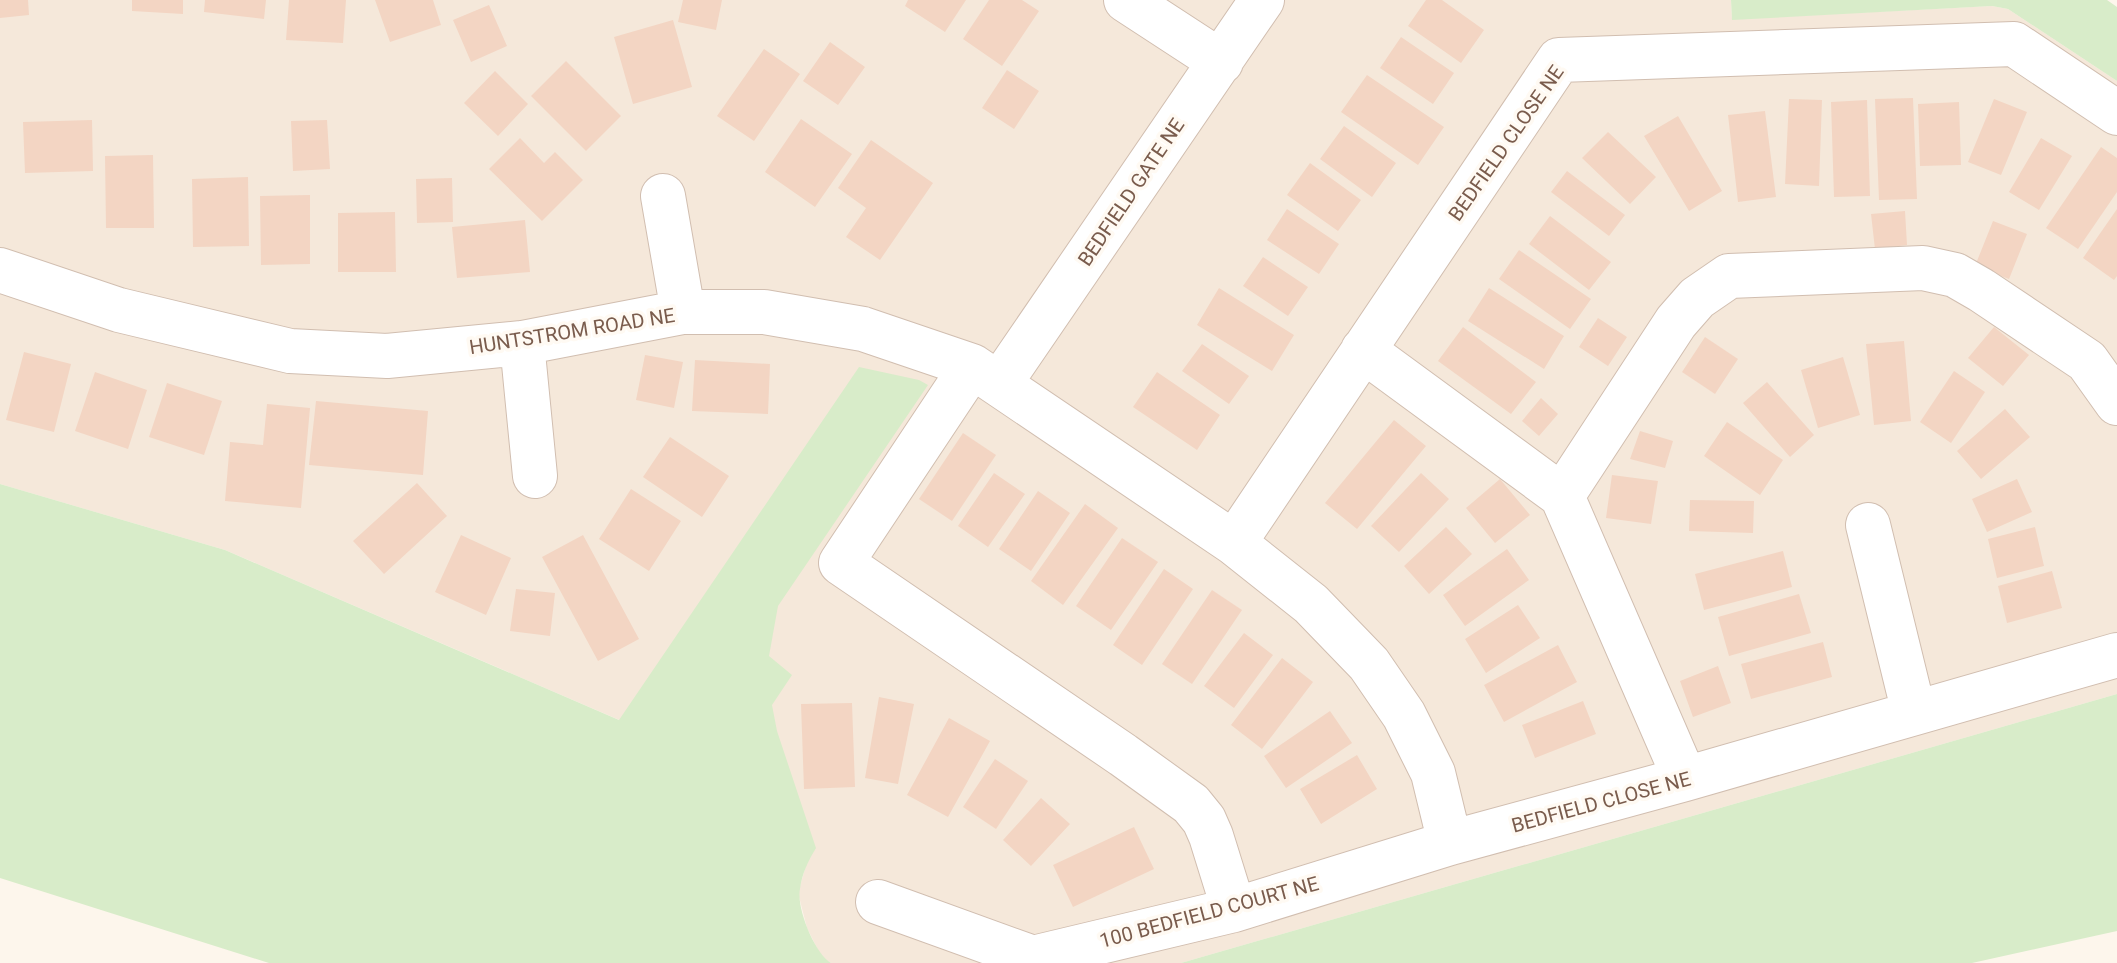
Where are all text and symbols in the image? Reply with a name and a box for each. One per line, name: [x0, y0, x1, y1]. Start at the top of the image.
street label: BEDFIELD CLOSE NE: [1443, 61, 1569, 225]
street label: BEDFIELD GATE NE: [1073, 114, 1189, 270]
street label: HUNTSTROM ROAD NE: [467, 303, 677, 359]
street label: BEDFIELD CLOSE NE: [1509, 767, 1693, 837]
street label: 100 BEDFIELD COURT NE: [1097, 871, 1321, 953]

